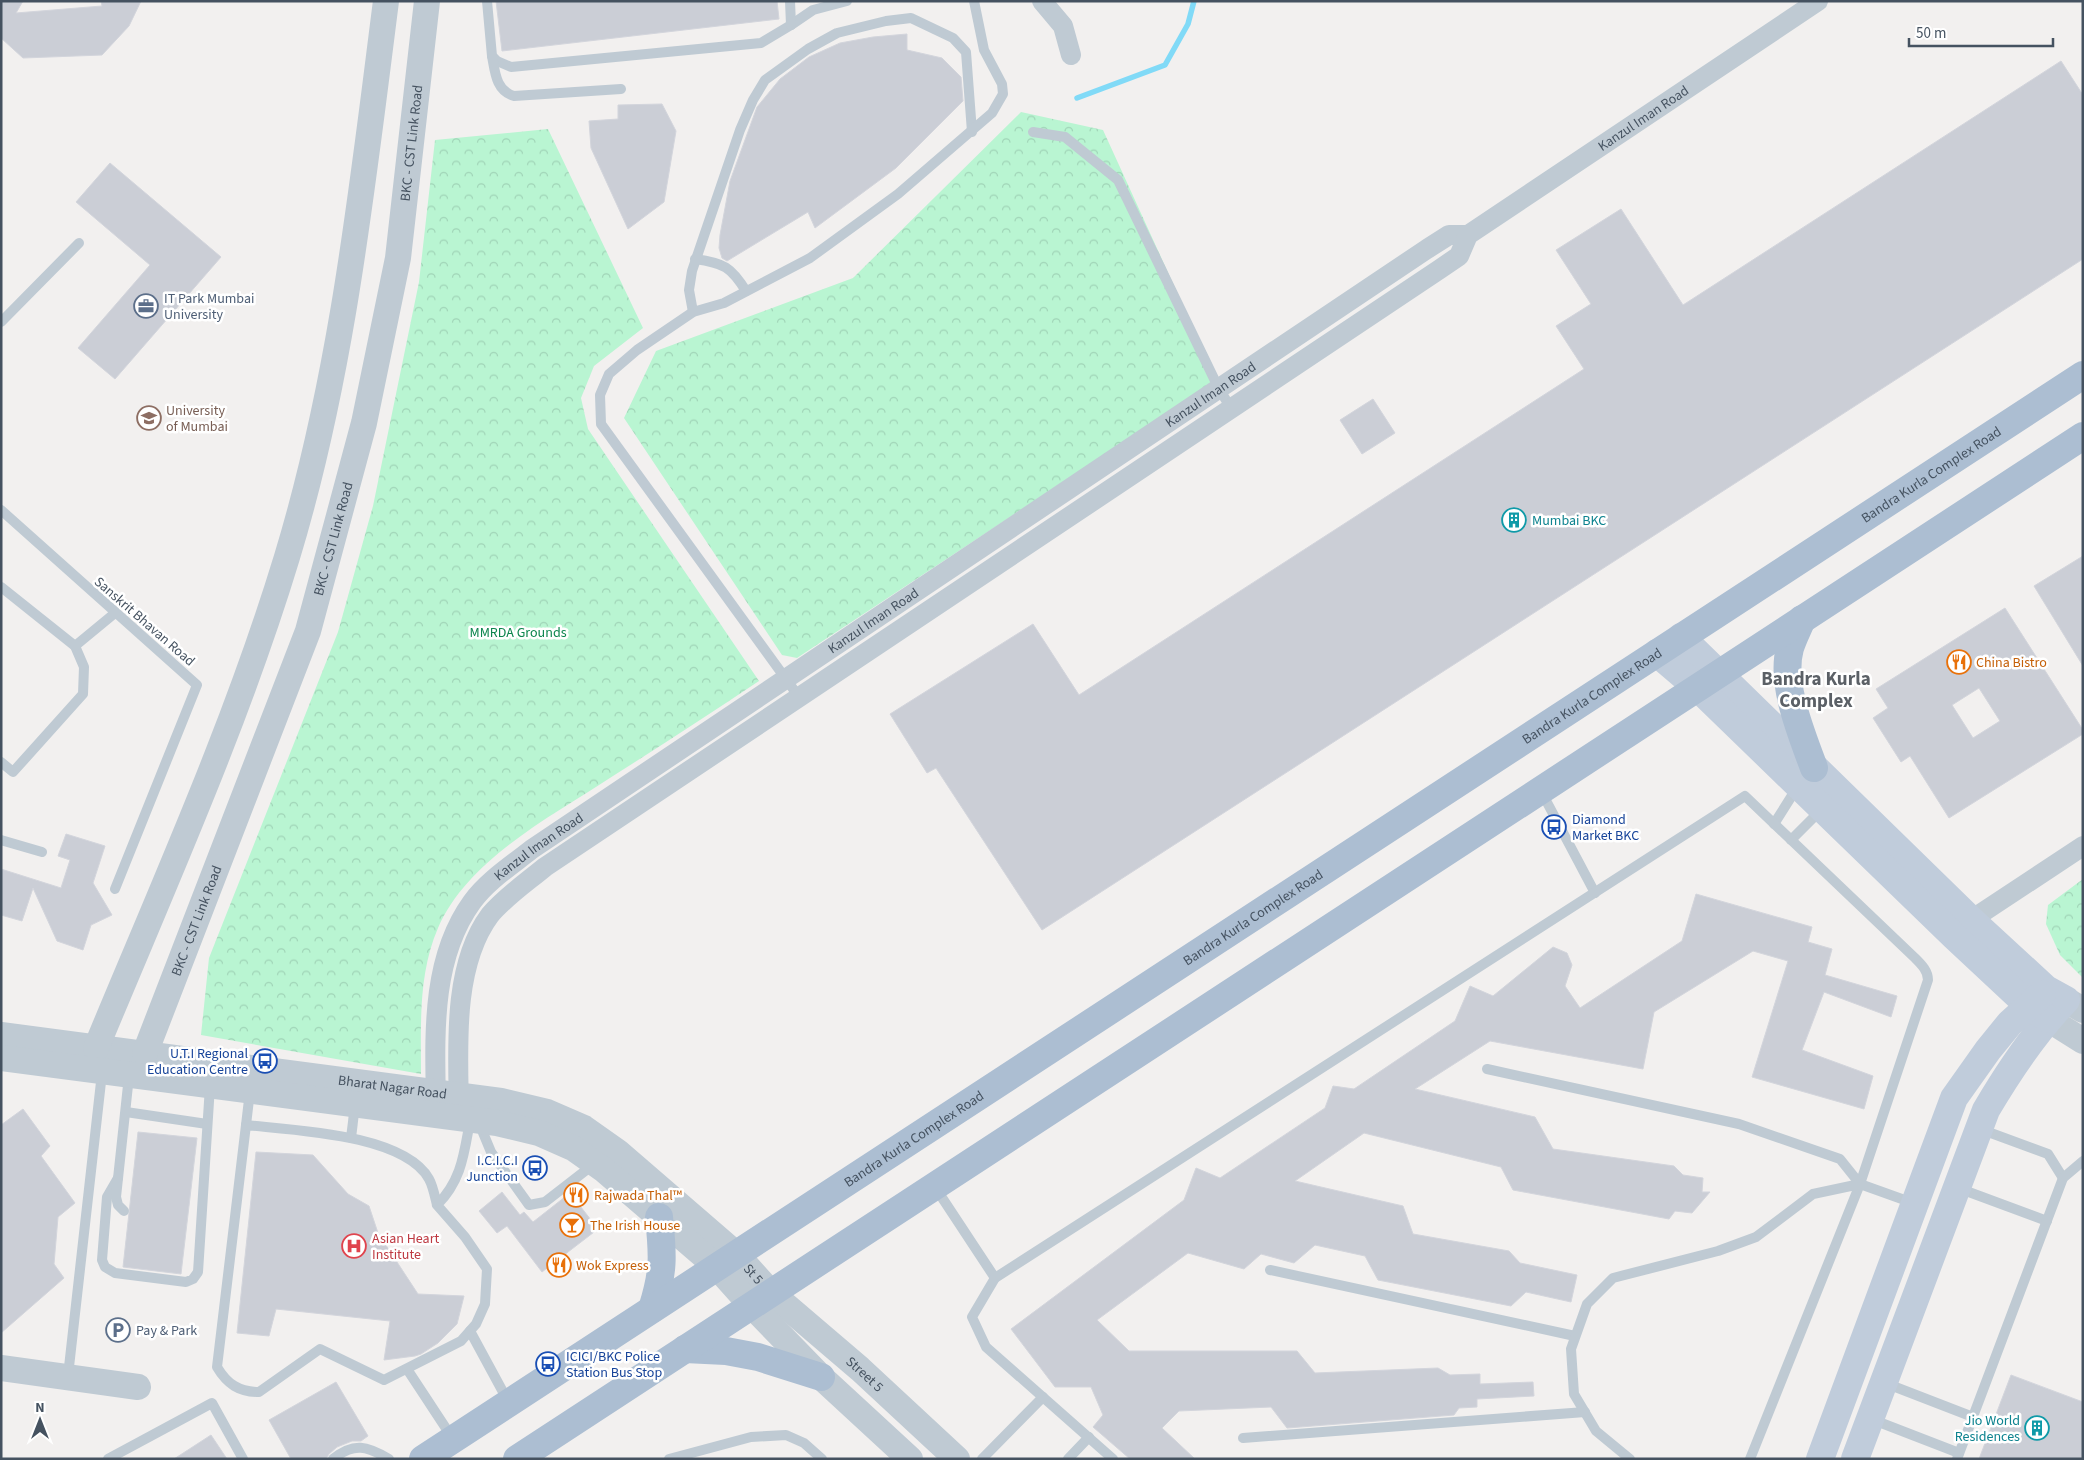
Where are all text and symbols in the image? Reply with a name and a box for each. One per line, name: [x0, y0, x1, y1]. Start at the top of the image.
scale bar: [1909, 15, 2053, 47]
text: 50 m: [1916, 23, 1946, 44]
street label: Kanzul Iman Road: [1594, 81, 1693, 156]
street label: BKC - CST Link Road: [395, 84, 428, 202]
place label: IT Park Mumbai University: [164, 289, 254, 325]
office icon: IT Park Mumbai University: [133, 293, 159, 319]
street label: Kanzul Iman Road: [1161, 357, 1260, 433]
place label: University of Mumbai: [166, 401, 228, 437]
school or university icon: University of Mumbai: [136, 405, 162, 431]
street label: Bandra Kurla Complex Road: [1858, 422, 2005, 528]
street label: BKC - CST Link Road: [309, 480, 359, 598]
building icon: Mumbai BKC: [1501, 507, 1527, 533]
place label: Mumbai BKC: [1532, 511, 1606, 531]
street label: Sanskrit Bhavan Road: [90, 572, 199, 671]
street label: Kanzul Iman Road: [824, 583, 923, 659]
park label: MMRDA Grounds: [469, 623, 567, 643]
street label: Bandra Kurla Complex Road: [1518, 643, 1666, 750]
restaurant icon: China Bistro: [1946, 649, 1972, 675]
place label: China Bistro: [1976, 653, 2047, 673]
district label: Bandra Kurla Complex: [1761, 666, 1871, 715]
street label: Kanzul Iman Road: [490, 808, 587, 886]
place label: Diamond Market BKC: [1572, 810, 1639, 846]
bus stop icon: Diamond Market BKC: [1541, 814, 1567, 840]
street label: BKC - CST Link Road: [167, 863, 228, 979]
street label: Bandra Kurla Complex Road: [1179, 865, 1327, 971]
place label: U.T.I Regional Education Centre: [147, 1044, 248, 1080]
bus stop icon: U.T.I Regional Education Centre: [252, 1048, 278, 1074]
street label: Bharat Nagar Road: [337, 1071, 448, 1105]
street label: Bandra Kurla Complex Road: [840, 1086, 988, 1193]
place label: I.C.I.C.I Junction: [466, 1151, 518, 1187]
bus stop icon: I.C.I.C.I Junction: [522, 1155, 548, 1181]
restaurant icon: Rajwada Thal™: [563, 1182, 589, 1208]
place label: Rajwada Thal™: [594, 1186, 682, 1206]
bar icon: The Irish House: [559, 1212, 585, 1238]
place label: The Irish House: [590, 1216, 680, 1236]
place label: Asian Heart Institute: [372, 1229, 440, 1265]
hospital icon: Asian Heart Institute: [341, 1233, 367, 1259]
restaurant icon: Wok Express: [546, 1252, 572, 1278]
place label: Wok Express: [576, 1256, 649, 1276]
street label: St 5: [738, 1260, 768, 1289]
parking icon: Pay & Park: [105, 1317, 131, 1343]
place label: Pay & Park: [136, 1321, 197, 1341]
place label: ICICI/BKC Police Station Bus Stop: [566, 1347, 662, 1383]
bus stop icon: ICICI/BKC Police Station Bus Stop: [535, 1351, 561, 1377]
street label: Street 5: [841, 1352, 888, 1397]
north arrow: [15, 1395, 65, 1445]
text: N: [35, 1398, 45, 1418]
place label: Jio World Residences: [1955, 1411, 2020, 1447]
building icon: Jio World Residences: [2024, 1415, 2050, 1441]

